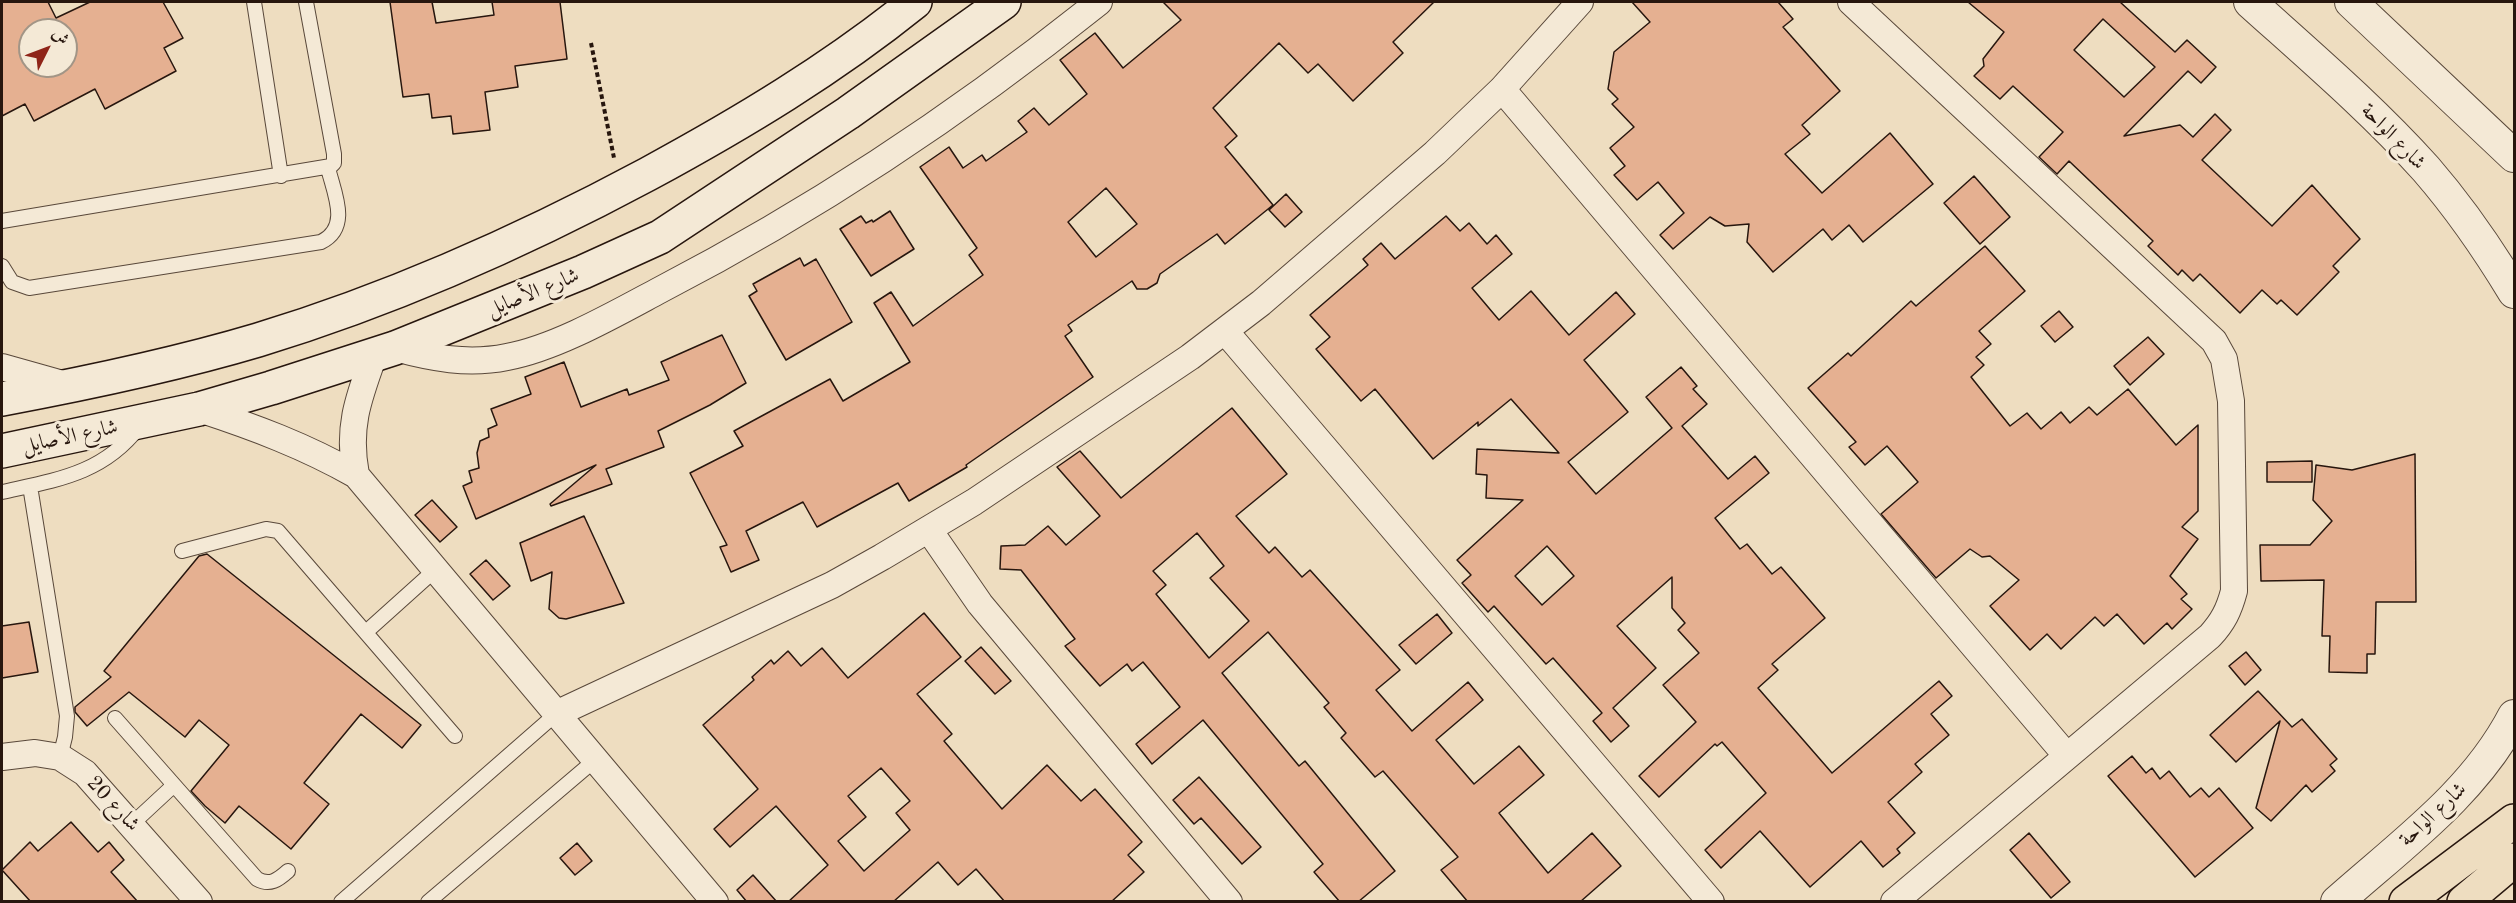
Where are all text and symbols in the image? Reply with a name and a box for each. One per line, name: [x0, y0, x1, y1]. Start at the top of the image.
north arrow: [18, 18, 78, 78]
text: ش: [49, 26, 71, 49]
street label: شارع الواحة: [2355, 98, 2431, 176]
street label: شارع الأصايل: [483, 263, 583, 323]
street label: شارع الأصايل: [20, 415, 120, 459]
street label: شارع 20: [81, 771, 145, 837]
street label: شارع الواحة: [2394, 777, 2472, 853]

